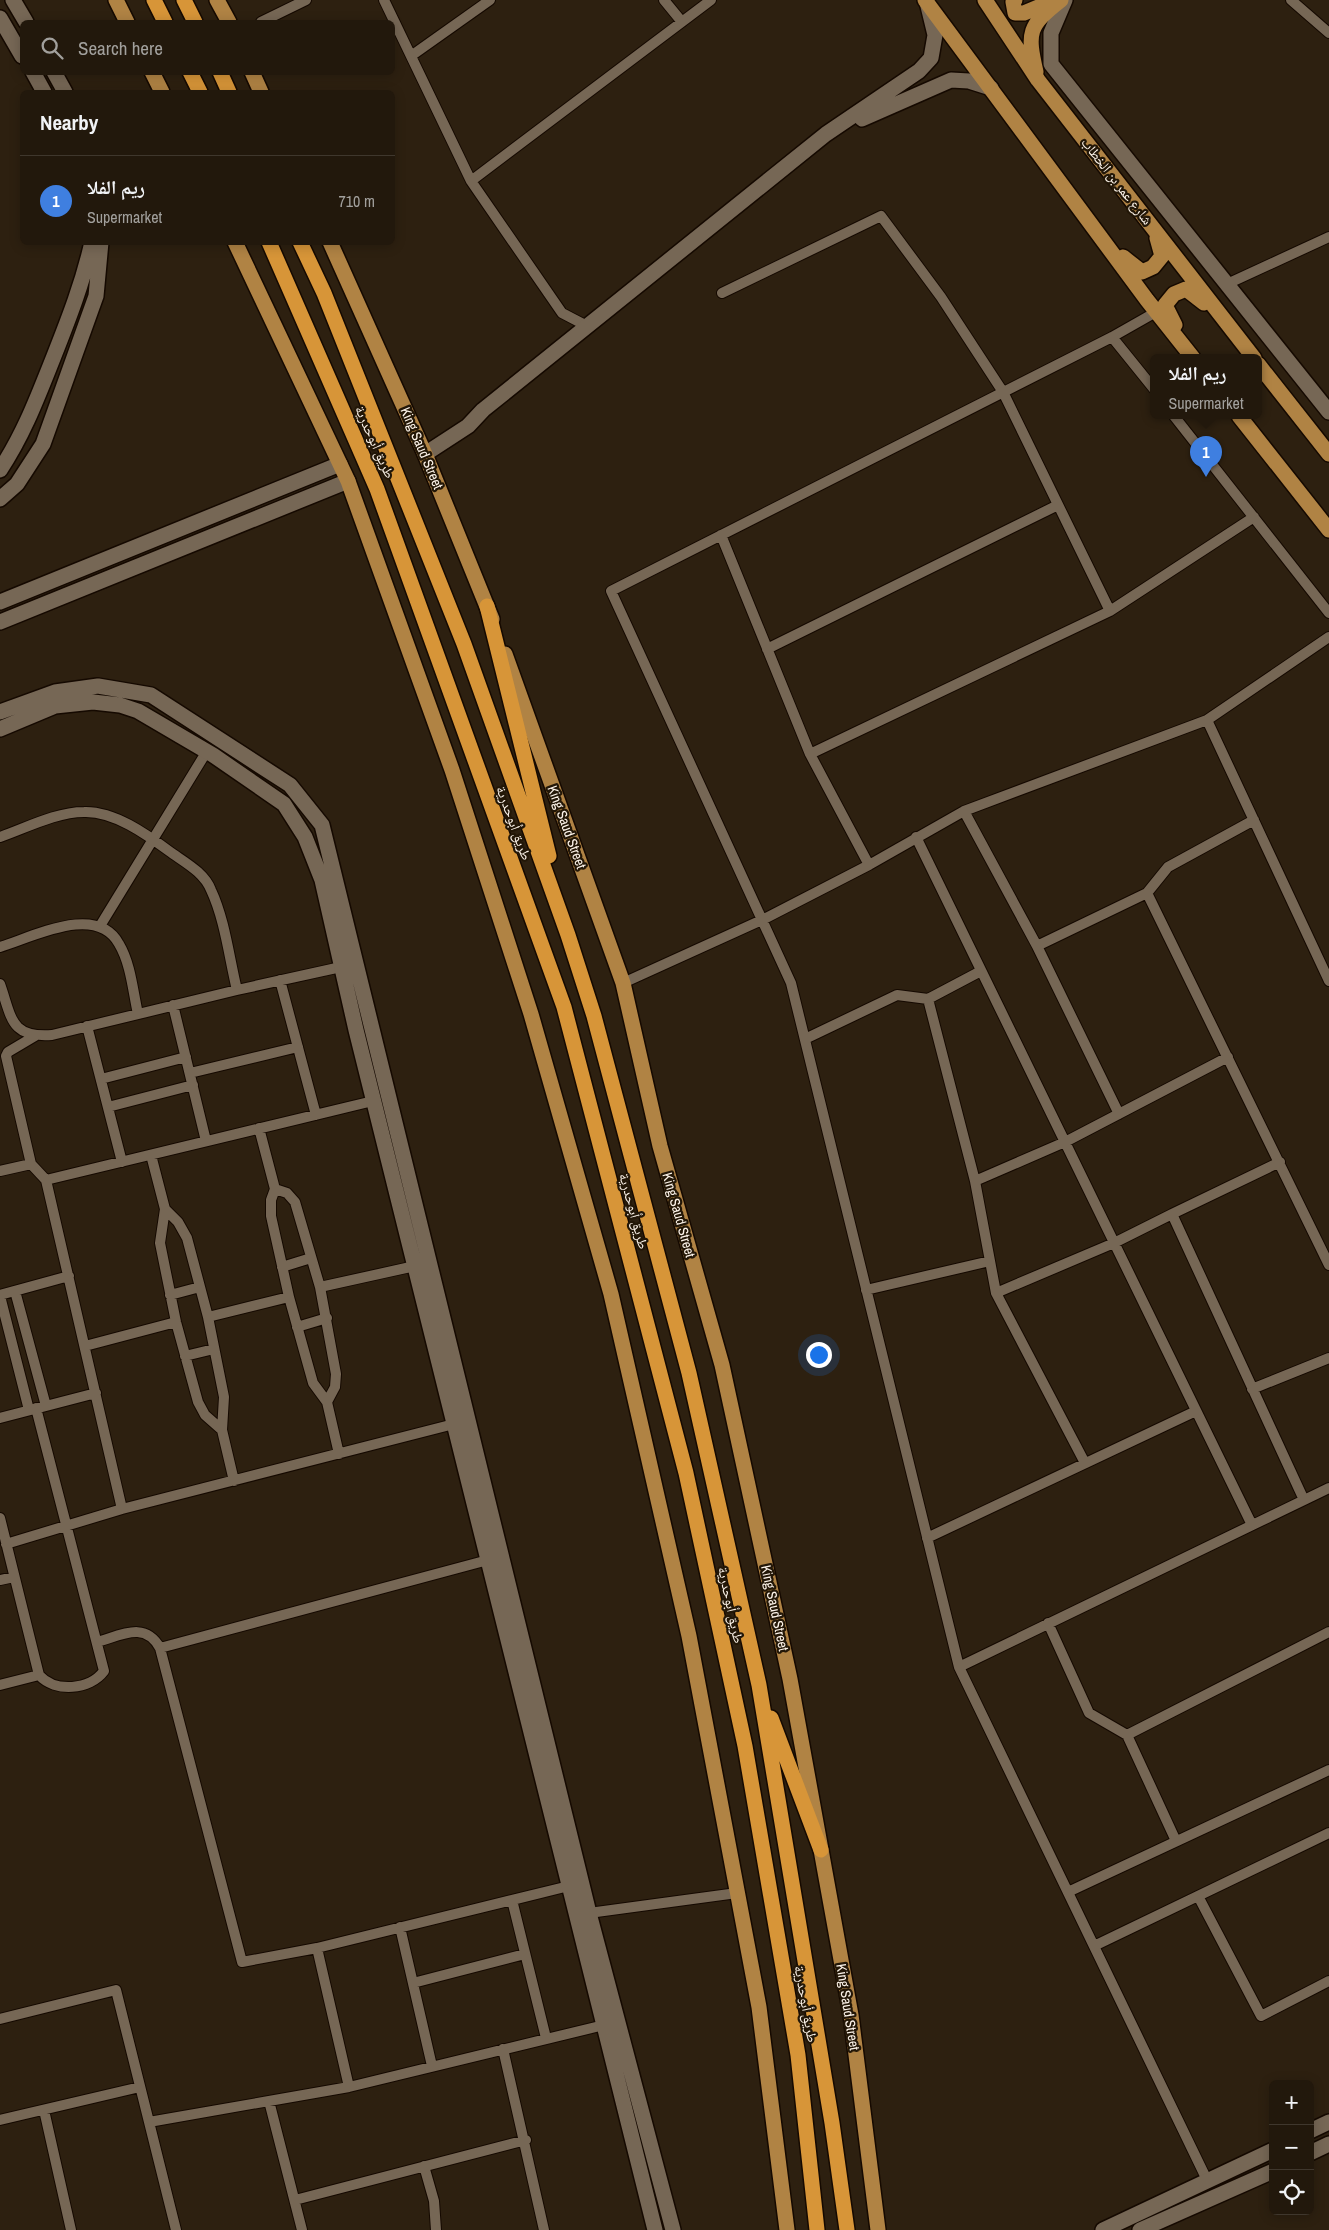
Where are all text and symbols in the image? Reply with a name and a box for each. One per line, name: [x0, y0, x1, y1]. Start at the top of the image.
search box: [20, 20, 395, 75]
icon: search: [38, 34, 66, 62]
text: Search here: [78, 35, 163, 61]
text: Nearby: [40, 108, 98, 137]
street label: شارع عمر بن الخطاب: [1077, 134, 1157, 229]
text: ريم الفلا: [87, 174, 145, 200]
text: 1: [52, 190, 60, 212]
text: 710 m: [339, 190, 375, 212]
text: Supermarket: [87, 206, 162, 228]
popup: [1150, 354, 1262, 419]
text: ريم الفلا: [1168, 360, 1226, 386]
text: Supermarket: [1168, 392, 1244, 414]
street label: طريق أبوحدرية: [350, 403, 399, 482]
street label: King Saud Street: [397, 404, 447, 492]
pin: 1: [1190, 436, 1222, 477]
street label: طريق أبوحدرية: [491, 783, 536, 863]
street label: King Saud Street: [544, 783, 590, 871]
street label: King Saud Street: [658, 1170, 700, 1260]
street label: طريق أبوحدرية: [614, 1171, 653, 1251]
your location: [806, 1342, 832, 1368]
street label: King Saud Street: [757, 1563, 793, 1653]
street label: طريق أبوحدرية: [713, 1565, 748, 1645]
street label: King Saud Street: [832, 1962, 864, 2052]
street label: طريق أبوحدرية: [789, 1964, 822, 2044]
map controls: [1269, 2080, 1314, 2215]
button: +: [1269, 2080, 1314, 2125]
button: −: [1269, 2125, 1314, 2170]
button: locate: [1269, 2170, 1314, 2215]

